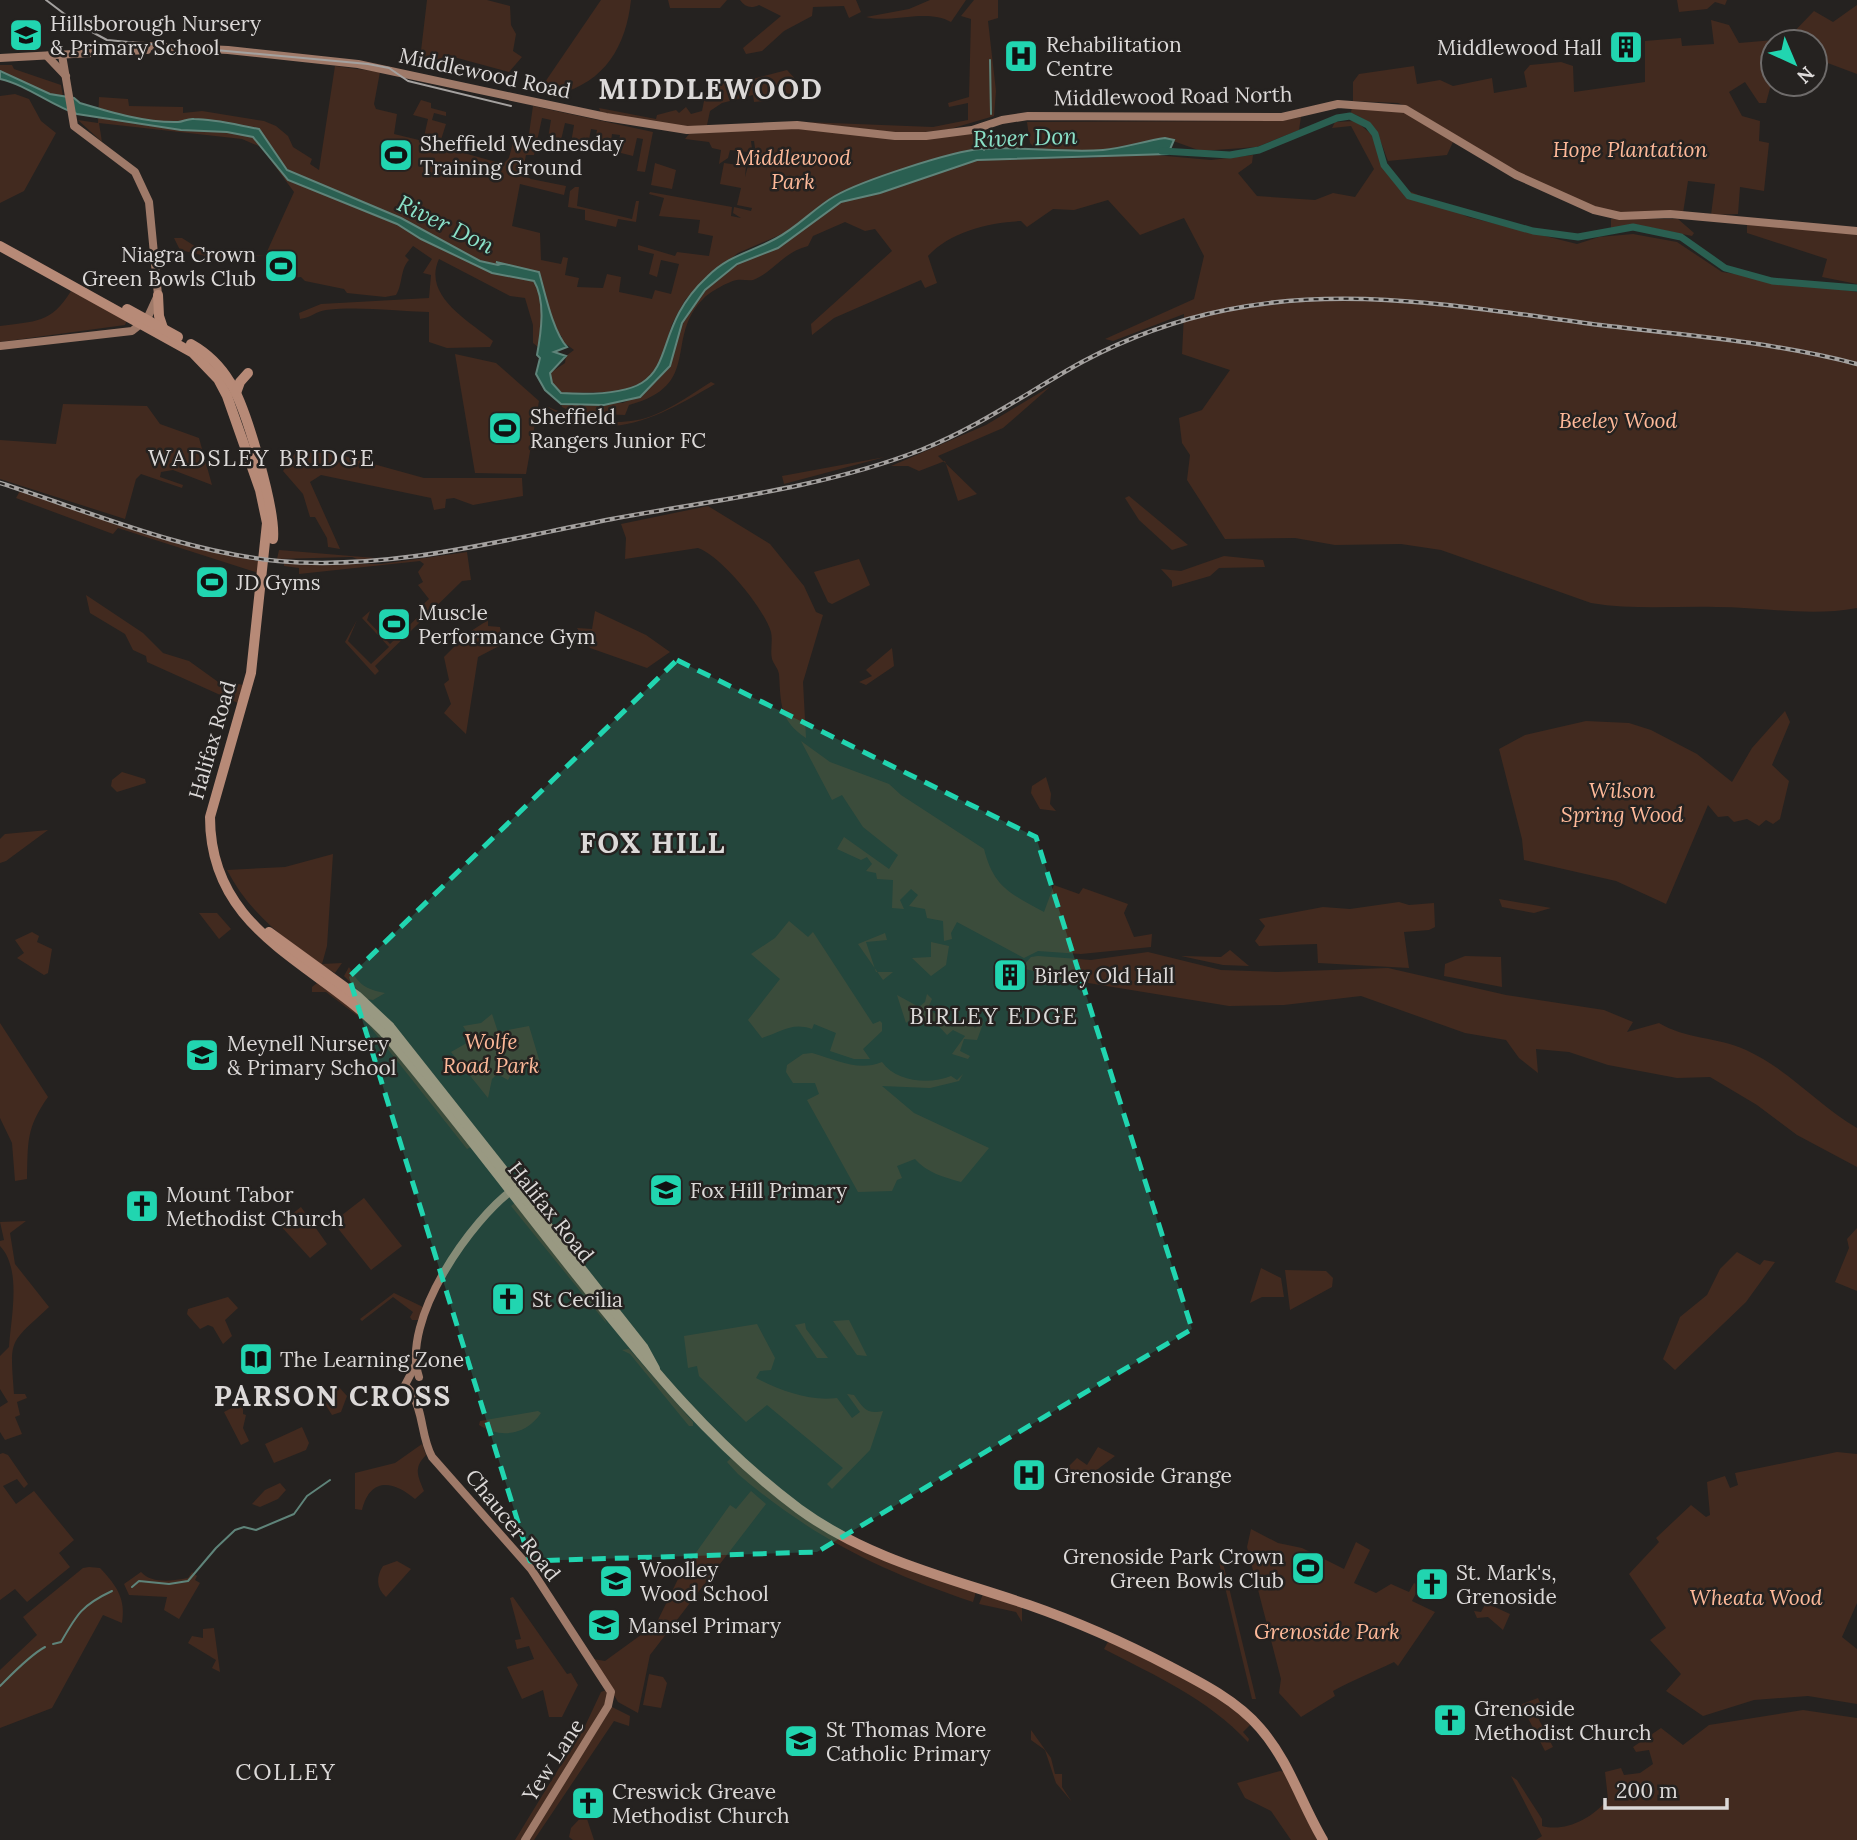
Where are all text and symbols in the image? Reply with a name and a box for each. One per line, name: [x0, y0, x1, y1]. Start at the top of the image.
place label: Hillsborough Nursery & Primary School: [50, 10, 261, 61]
school or university icon: Hillsborough Nursery & Primary School: [7, 16, 45, 54]
building icon: Middlewood Hall: [1607, 28, 1645, 66]
north arrow: [1759, 28, 1829, 98]
place label: Rehabilitation Centre: [1046, 31, 1182, 82]
place label: Middlewood Hall: [1437, 34, 1602, 61]
hospital icon: Rehabilitation Centre: [1002, 37, 1040, 75]
street label: Middlewood Road: [396, 42, 574, 104]
text: N: [1792, 61, 1819, 89]
district label: MIDDLEWOOD: [598, 71, 824, 107]
street label: Middlewood Road North: [1053, 80, 1293, 112]
water label: River Don: [972, 121, 1078, 153]
place label: Sheffield Wednesday Training Ground: [420, 130, 623, 181]
sports icon: Sheffield Wednesday Training Ground: [377, 136, 415, 174]
park label: Hope Plantation: [1553, 136, 1707, 163]
park label: Middlewood Park: [735, 144, 851, 195]
water label: River Don: [393, 188, 499, 260]
place label: Niagra Crown Green Bowls Club: [82, 241, 256, 292]
sports icon: Niagra Crown Green Bowls Club: [262, 247, 300, 285]
place label: Sheffield Rangers Junior FC: [530, 403, 706, 454]
park label: Beeley Wood: [1559, 407, 1678, 434]
sports icon: Sheffield Rangers Junior FC: [486, 409, 524, 447]
district label: WADSLEY BRIDGE: [148, 443, 376, 472]
sports icon: JD Gyms: [193, 563, 231, 601]
place label: JD Gyms: [235, 569, 321, 596]
place label: Muscle Performance Gym: [418, 599, 596, 650]
sports icon: Muscle Performance Gym: [375, 605, 413, 643]
street label: Halifax Road: [182, 678, 242, 802]
park label: Wilson Spring Wood: [1561, 777, 1684, 828]
district label: FOX HILL: [580, 825, 726, 861]
building icon: Birley Old Hall: [991, 956, 1029, 994]
place label: Birley Old Hall: [1034, 962, 1174, 989]
district label: BIRLEY EDGE: [909, 1001, 1079, 1030]
park label: Wolfe Road Park: [443, 1028, 539, 1079]
place label: Meynell Nursery & Primary School: [227, 1030, 396, 1081]
school or university icon: Meynell Nursery & Primary School: [183, 1036, 221, 1074]
street label: Halifax Road: [502, 1156, 600, 1268]
school or university icon: Fox Hill Primary: [647, 1171, 685, 1209]
place label: Fox Hill Primary: [690, 1177, 847, 1204]
place label: Mount Tabor Methodist Church: [166, 1181, 344, 1232]
church icon: Mount Tabor Methodist Church: [123, 1187, 161, 1225]
church icon: St Cecilia: [489, 1280, 527, 1318]
place label: St Cecilia: [532, 1286, 623, 1313]
library icon: The Learning Zone: [237, 1340, 275, 1378]
place label: The Learning Zone: [280, 1346, 464, 1373]
district label: PARSON CROSS: [214, 1378, 452, 1414]
hospital icon: Grenoside Grange: [1010, 1456, 1048, 1494]
place label: Grenoside Grange: [1054, 1462, 1232, 1489]
street label: Chaucer Road: [460, 1464, 566, 1586]
place label: Grenoside Park Crown Green Bowls Club: [1063, 1543, 1284, 1594]
sports icon: Grenoside Park Crown Green Bowls Club: [1289, 1549, 1327, 1587]
place label: Woolley Wood School: [640, 1556, 769, 1607]
place label: St. Mark's, Grenoside: [1456, 1559, 1557, 1610]
school or university icon: Woolley Wood School: [597, 1562, 635, 1600]
church icon: St. Mark's, Grenoside: [1413, 1565, 1451, 1603]
park label: Wheata Wood: [1690, 1584, 1823, 1611]
school or university icon: Mansel Primary: [585, 1606, 623, 1644]
place label: Mansel Primary: [628, 1612, 781, 1639]
park label: Grenoside Park: [1254, 1618, 1400, 1645]
place label: Grenoside Methodist Church: [1474, 1695, 1652, 1746]
church icon: Grenoside Methodist Church: [1431, 1701, 1469, 1739]
street label: Yew Lane: [516, 1713, 590, 1807]
place label: St Thomas More Catholic Primary: [826, 1716, 991, 1767]
school or university icon: St Thomas More Catholic Primary: [782, 1722, 820, 1760]
district label: COLLEY: [235, 1757, 337, 1786]
scale bar: [1605, 1766, 1728, 1810]
text: 200 m: [1616, 1777, 1678, 1804]
place label: Creswick Greave Methodist Church: [612, 1778, 790, 1829]
church icon: Creswick Greave Methodist Church: [569, 1784, 607, 1822]

